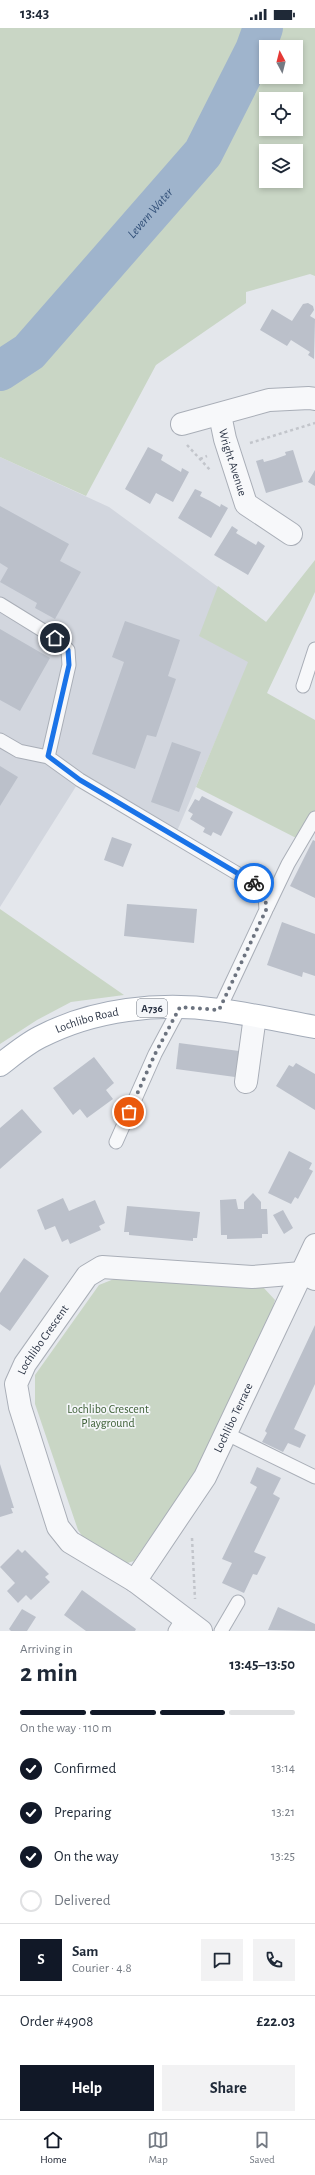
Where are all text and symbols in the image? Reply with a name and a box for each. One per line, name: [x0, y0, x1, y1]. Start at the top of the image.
text: 13:43: [20, 6, 49, 21]
north arrow: [259, 40, 303, 84]
map controls: [259, 40, 303, 188]
button: locate: [259, 92, 303, 136]
button: layers: [259, 144, 303, 188]
water label: Levern Water: [125, 185, 176, 241]
street label: Wright Avenue: [217, 428, 249, 497]
pin: [38, 621, 72, 655]
icon: home: [44, 627, 66, 649]
courier: [234, 863, 274, 903]
icon: bike: [243, 872, 265, 894]
road number: A736: [137, 999, 167, 1017]
street label: Lochlibo Road: [53, 1005, 119, 1035]
pin: [112, 1095, 146, 1129]
icon: bag: [118, 1101, 140, 1123]
street label: Lochlibo Crescent: [15, 1302, 71, 1376]
street label: Lochlibo Terrace: [212, 1381, 255, 1454]
park label: Lochlibo Crescent Playground: [67, 1403, 149, 1430]
text: Arriving in: [20, 1643, 73, 1656]
text: 13:45–13:50: [229, 1657, 295, 1672]
text: 2 min: [20, 1660, 78, 1686]
text: On the way · 110 m: [20, 1722, 112, 1735]
icon: check: [20, 1758, 42, 1780]
text: Confirmed: [54, 1761, 116, 1776]
text: 13:14: [271, 1762, 295, 1775]
icon: check: [20, 1802, 42, 1824]
text: Preparing: [54, 1805, 111, 1820]
text: 13:21: [272, 1806, 295, 1819]
icon: check: [20, 1846, 42, 1868]
text: On the way: [54, 1849, 119, 1864]
text: 13:25: [271, 1850, 295, 1863]
text: Delivered: [54, 1893, 111, 1908]
button: chat: [201, 1939, 243, 1981]
button: phone: [253, 1939, 295, 1981]
text: Sam: [72, 1944, 98, 1959]
text: S: [37, 1952, 45, 1967]
text: Courier · 4.8: [72, 1962, 132, 1975]
text: Order #4908: [20, 2014, 93, 2029]
text: £22.03: [256, 2014, 295, 2029]
button: Help: [20, 2065, 154, 2111]
button: Share: [162, 2065, 295, 2111]
tab: Home: [40, 2129, 67, 2166]
tab: Map: [147, 2129, 169, 2166]
tab: Saved: [250, 2129, 275, 2166]

